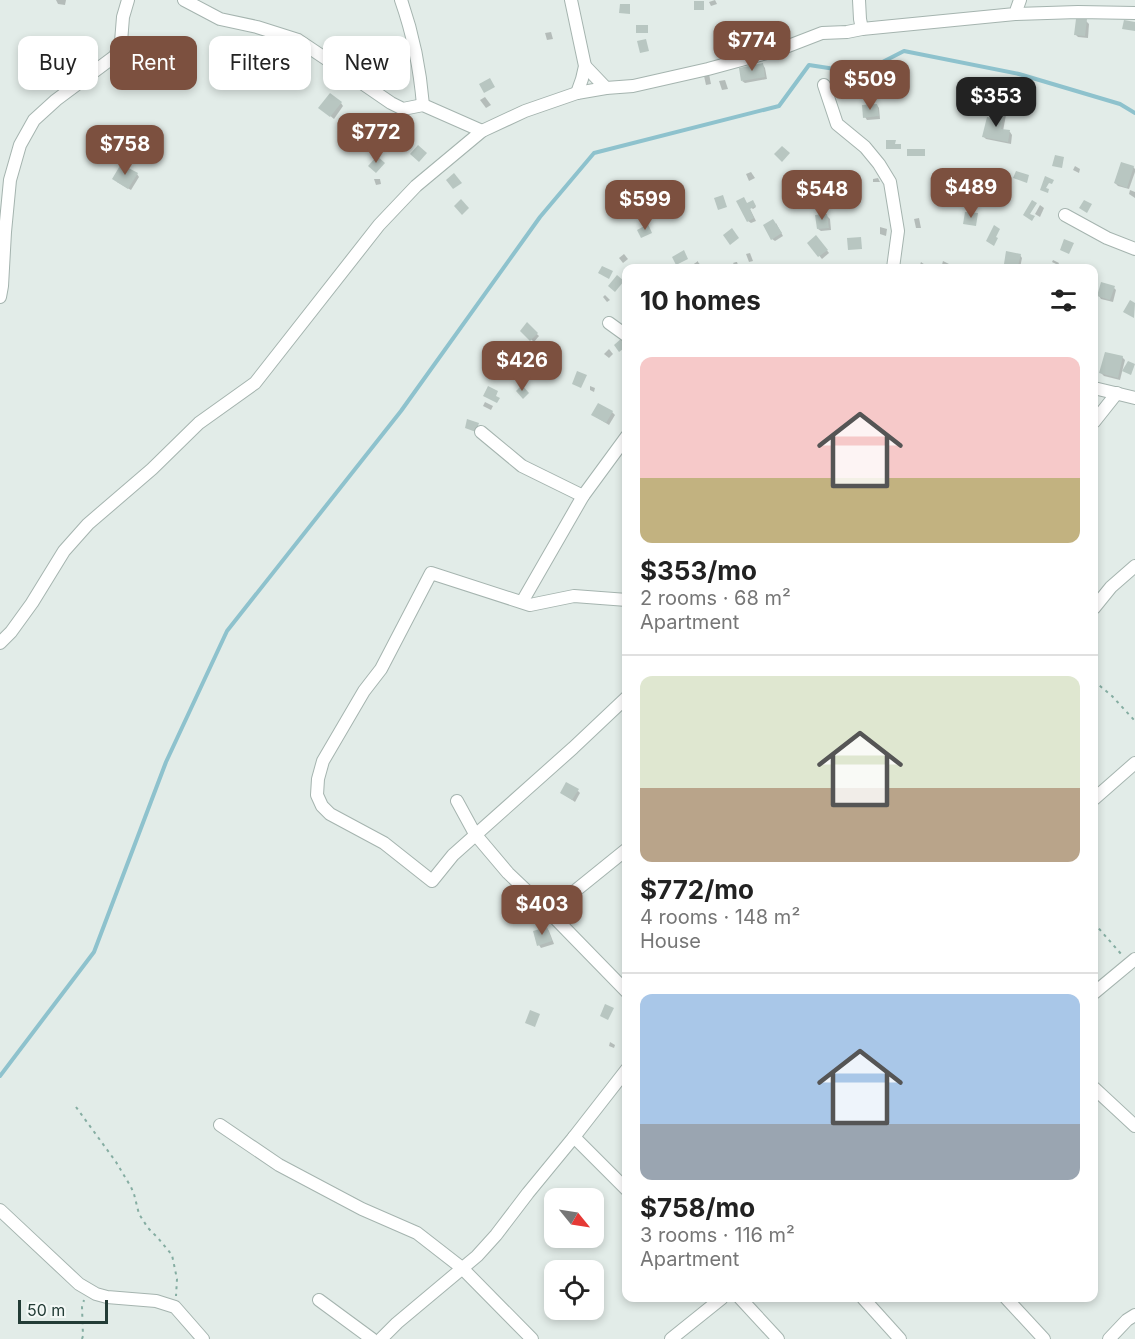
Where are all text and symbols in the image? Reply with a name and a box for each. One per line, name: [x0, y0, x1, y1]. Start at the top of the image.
pin: $774: [716, 21, 788, 72]
text: $774: [727, 28, 777, 52]
chip: Buy: [18, 36, 98, 90]
chip: Rent: [110, 36, 197, 90]
chip: Filters: [209, 36, 311, 90]
chip: New: [323, 36, 410, 90]
pin: $509: [834, 60, 906, 111]
text: $509: [844, 67, 896, 91]
pin: $353: [960, 77, 1032, 128]
text: $353: [970, 84, 1022, 108]
pin: $772: [340, 113, 412, 164]
text: $772: [351, 120, 401, 144]
pin: $758: [89, 125, 161, 176]
text: $758: [100, 132, 150, 156]
pin: $489: [935, 168, 1007, 219]
pin: $548: [786, 170, 858, 221]
text: $489: [945, 175, 997, 199]
text: $548: [796, 177, 848, 201]
pin: $599: [609, 180, 681, 231]
text: $599: [619, 187, 671, 211]
icon: filters: [1047, 284, 1080, 317]
text: 10 homes: [640, 285, 761, 316]
pin: $426: [486, 341, 558, 392]
text: $426: [496, 348, 548, 372]
icon: home: [806, 396, 914, 504]
text: $353/mo: [640, 555, 757, 586]
text: 2 rooms · 68 m²: [640, 586, 791, 610]
text: Apartment: [640, 610, 739, 634]
icon: home: [806, 715, 914, 823]
text: $772/mo: [640, 874, 754, 905]
pin: $403: [506, 885, 578, 936]
text: $403: [515, 892, 569, 916]
text: 4 rooms · 148 m²: [640, 905, 800, 929]
text: House: [640, 929, 701, 953]
icon: home: [806, 1033, 914, 1141]
north arrow: [544, 1188, 604, 1248]
map controls: [544, 1188, 604, 1320]
text: $758/mo: [640, 1192, 755, 1223]
text: 3 rooms · 116 m²: [640, 1223, 795, 1247]
text: Apartment: [640, 1247, 739, 1271]
button: locate: [544, 1260, 604, 1320]
scale bar: [18, 1297, 108, 1324]
text: 50 m: [27, 1300, 65, 1320]

